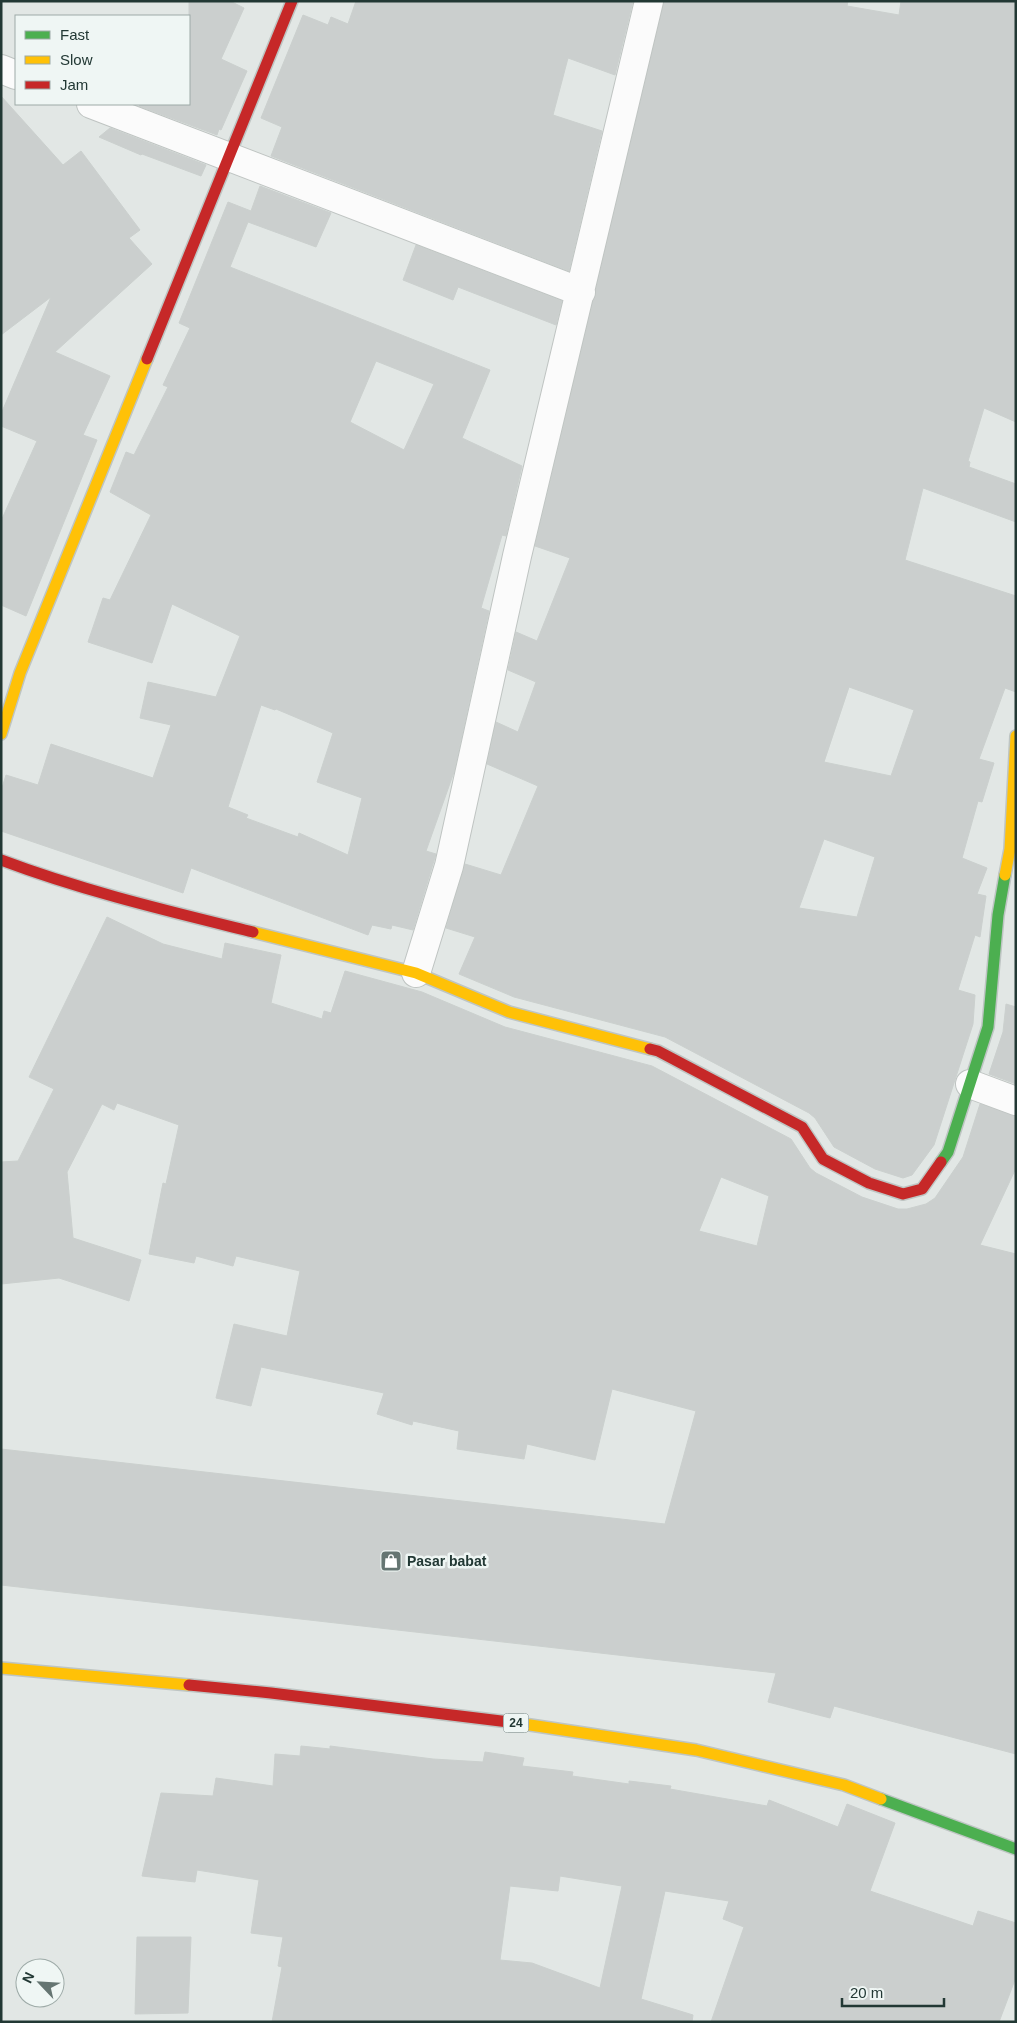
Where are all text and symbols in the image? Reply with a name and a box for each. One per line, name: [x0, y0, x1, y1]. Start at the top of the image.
legend: [15, 15, 190, 105]
text: Fast: [60, 26, 90, 43]
text: Slow: [60, 51, 93, 68]
text: Jam: [60, 76, 88, 93]
shop icon: Pasar babat: [379, 1549, 403, 1573]
place label: Pasar babat: [407, 1553, 487, 1569]
road number: 24: [504, 1714, 528, 1732]
north arrow: [15, 1958, 65, 2008]
text: N: [19, 1970, 38, 1985]
scale bar: [842, 1976, 944, 2008]
text: 20 m: [850, 1984, 883, 2001]

